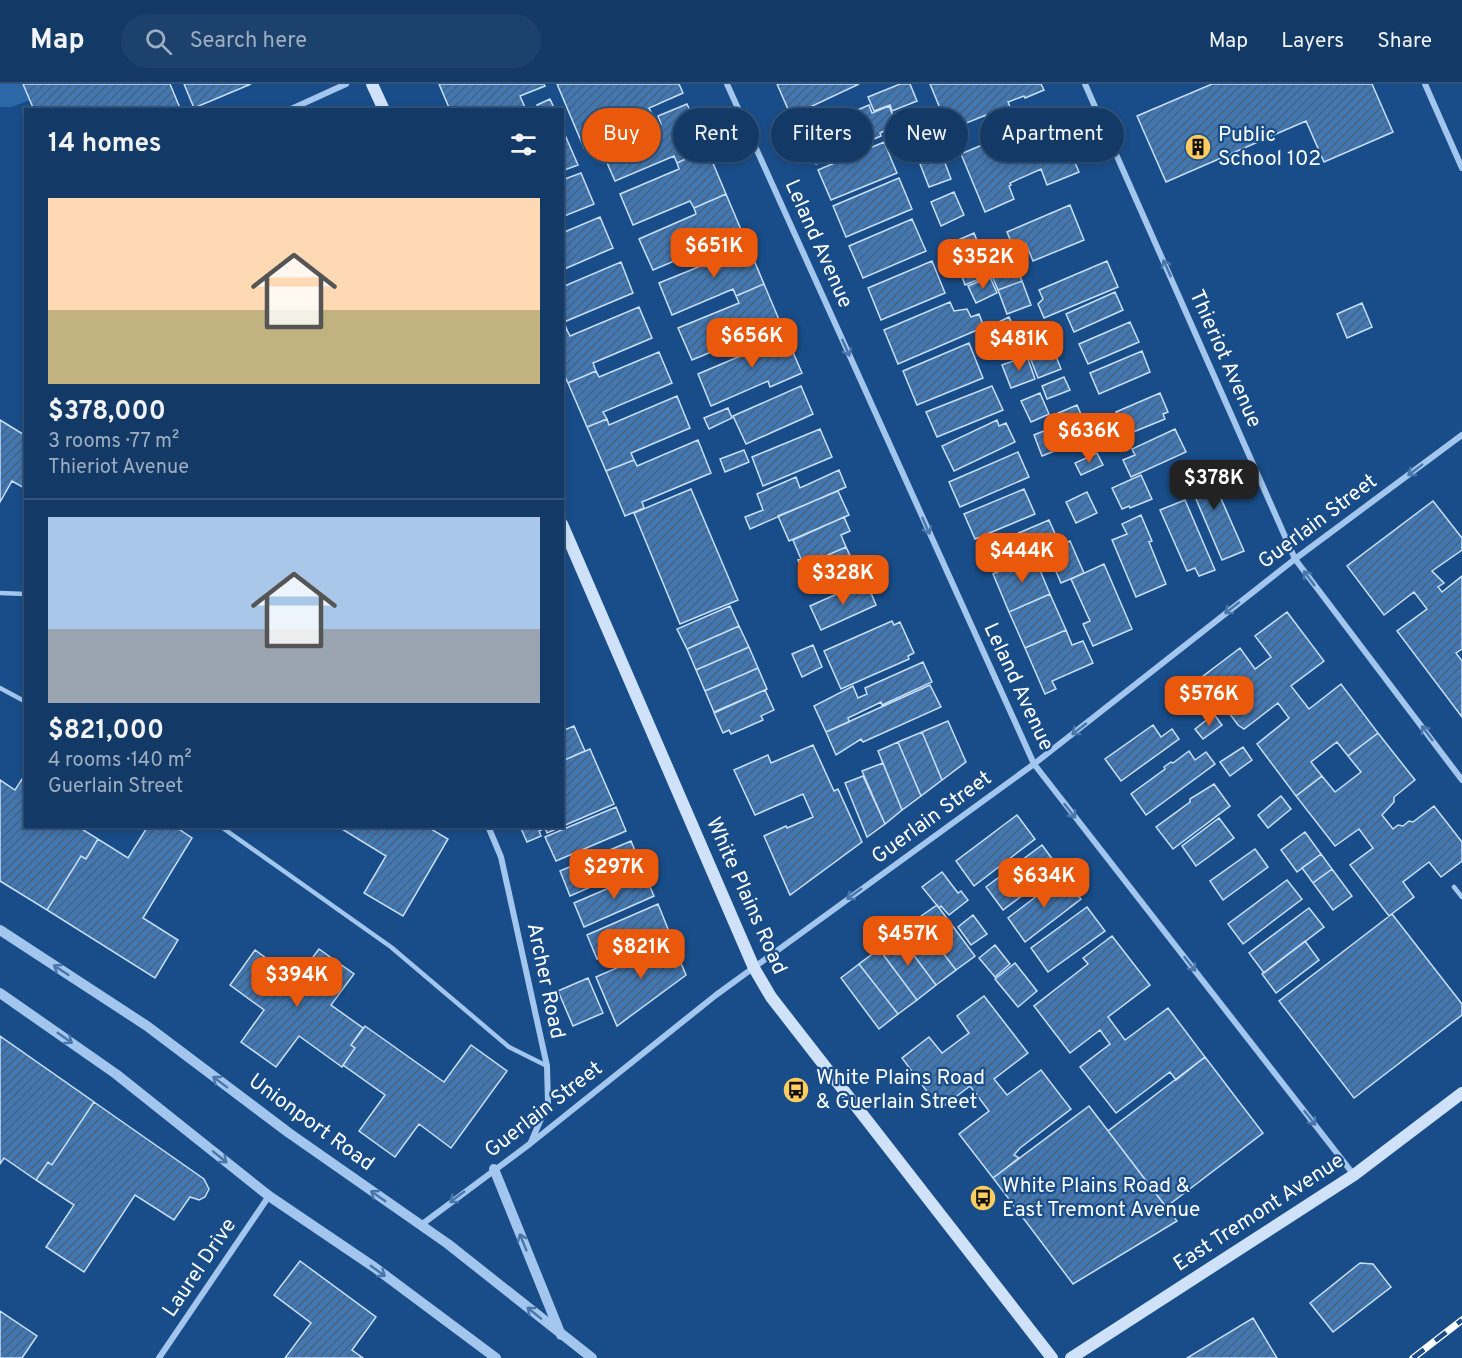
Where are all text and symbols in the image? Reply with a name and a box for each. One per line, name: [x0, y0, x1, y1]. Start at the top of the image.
search box: [121, 14, 541, 68]
text: Map: [30, 23, 85, 59]
icon: search: [142, 25, 175, 58]
text: Search here: [190, 28, 307, 55]
text: Map: [1209, 28, 1248, 55]
text: Layers: [1281, 28, 1344, 55]
text: Share: [1377, 28, 1432, 55]
chip: Buy: [582, 108, 661, 162]
chip: Rent: [673, 108, 759, 162]
chip: Filters: [771, 108, 873, 162]
chip: New: [885, 108, 968, 162]
chip: Apartment: [980, 108, 1124, 162]
place label: Public School 102: [1218, 122, 1321, 173]
text: 14 homes: [48, 128, 162, 161]
icon: filters: [507, 128, 540, 161]
building icon: Public School 102: [1183, 132, 1213, 162]
street label: Leland Avenue: [778, 175, 858, 313]
pin: $651K: [672, 228, 756, 279]
text: $651K: [685, 234, 743, 260]
icon: home: [240, 237, 348, 345]
pin: $352K: [941, 239, 1025, 290]
text: $352K: [952, 245, 1014, 271]
one-way arrow: [1160, 259, 1172, 277]
street label: Thieriot Avenue: [1183, 286, 1267, 432]
pin: $656K: [710, 318, 794, 369]
pin: $481K: [977, 321, 1061, 372]
text: $656K: [720, 324, 784, 350]
text: $481K: [989, 327, 1049, 353]
one-way arrow: [841, 338, 852, 356]
text: $378,000: [48, 396, 166, 429]
pin: $636K: [1047, 413, 1131, 464]
text: $636K: [1058, 419, 1120, 445]
text: 3 rooms · 77 m²: [48, 429, 179, 455]
text: Thieriot Avenue: [48, 455, 189, 481]
pin: $378K: [1172, 460, 1256, 511]
one-way arrow: [1407, 463, 1423, 476]
text: $378K: [1184, 466, 1244, 492]
street label: Guerlain Street: [1253, 468, 1383, 576]
one-way arrow: [921, 516, 933, 534]
pin: $444K: [980, 533, 1064, 584]
text: $444K: [990, 539, 1054, 565]
pin: $328K: [801, 555, 885, 606]
icon: home: [240, 556, 348, 664]
text: $328K: [812, 561, 874, 587]
one-way arrow: [1302, 570, 1315, 586]
one-way arrow: [1224, 602, 1240, 615]
street label: Leland Avenue: [977, 619, 1059, 755]
pin: $576K: [1167, 676, 1251, 727]
text: $576K: [1179, 682, 1239, 708]
text: $821,000: [48, 715, 164, 748]
one-way arrow: [1071, 723, 1087, 736]
one-way arrow: [1420, 726, 1433, 742]
text: 4 rooms · 140 m²: [48, 748, 192, 774]
street label: Guerlain Street: [867, 765, 997, 871]
text: Guerlain Street: [48, 774, 183, 800]
one-way arrow: [1063, 802, 1076, 818]
street label: White Plains Road: [699, 813, 793, 979]
pin: $297K: [572, 849, 656, 900]
text: $297K: [583, 855, 645, 881]
pin: $634K: [1002, 858, 1086, 909]
text: $634K: [1012, 864, 1076, 890]
one-way arrow: [846, 888, 863, 900]
pin: $457K: [866, 916, 950, 967]
street label: Archer Road: [520, 921, 570, 1041]
text: $457K: [877, 922, 939, 948]
pin: $821K: [599, 929, 683, 980]
text: $821K: [612, 935, 670, 961]
one-way arrow: [1183, 956, 1196, 972]
pin: $394K: [255, 957, 339, 1008]
text: $394K: [265, 963, 329, 989]
one-way arrow: [53, 964, 69, 976]
one-way arrow: [57, 1032, 73, 1044]
street label: Guerlain Street: [480, 1056, 608, 1164]
place label: White Plains Road & Guerlain Street: [816, 1065, 985, 1116]
street label: Unionport Road: [243, 1068, 379, 1178]
one-way arrow: [213, 1075, 229, 1088]
bus stop icon: White Plains Road & Guerlain Street: [781, 1075, 811, 1105]
one-way arrow: [1303, 1110, 1316, 1126]
street label: East Tremont Avenue: [1169, 1148, 1349, 1278]
one-way arrow: [212, 1150, 228, 1163]
place label: White Plains Road & East Tremont Avenue: [1002, 1173, 1200, 1224]
bus stop icon: White Plains Road & East Tremont Avenue: [968, 1183, 998, 1213]
one-way arrow: [371, 1190, 387, 1202]
one-way arrow: [450, 1191, 466, 1204]
street label: Laurel Drive: [157, 1213, 243, 1323]
one-way arrow: [517, 1233, 528, 1252]
one-way arrow: [370, 1264, 386, 1277]
one-way arrow: [526, 1307, 542, 1320]

